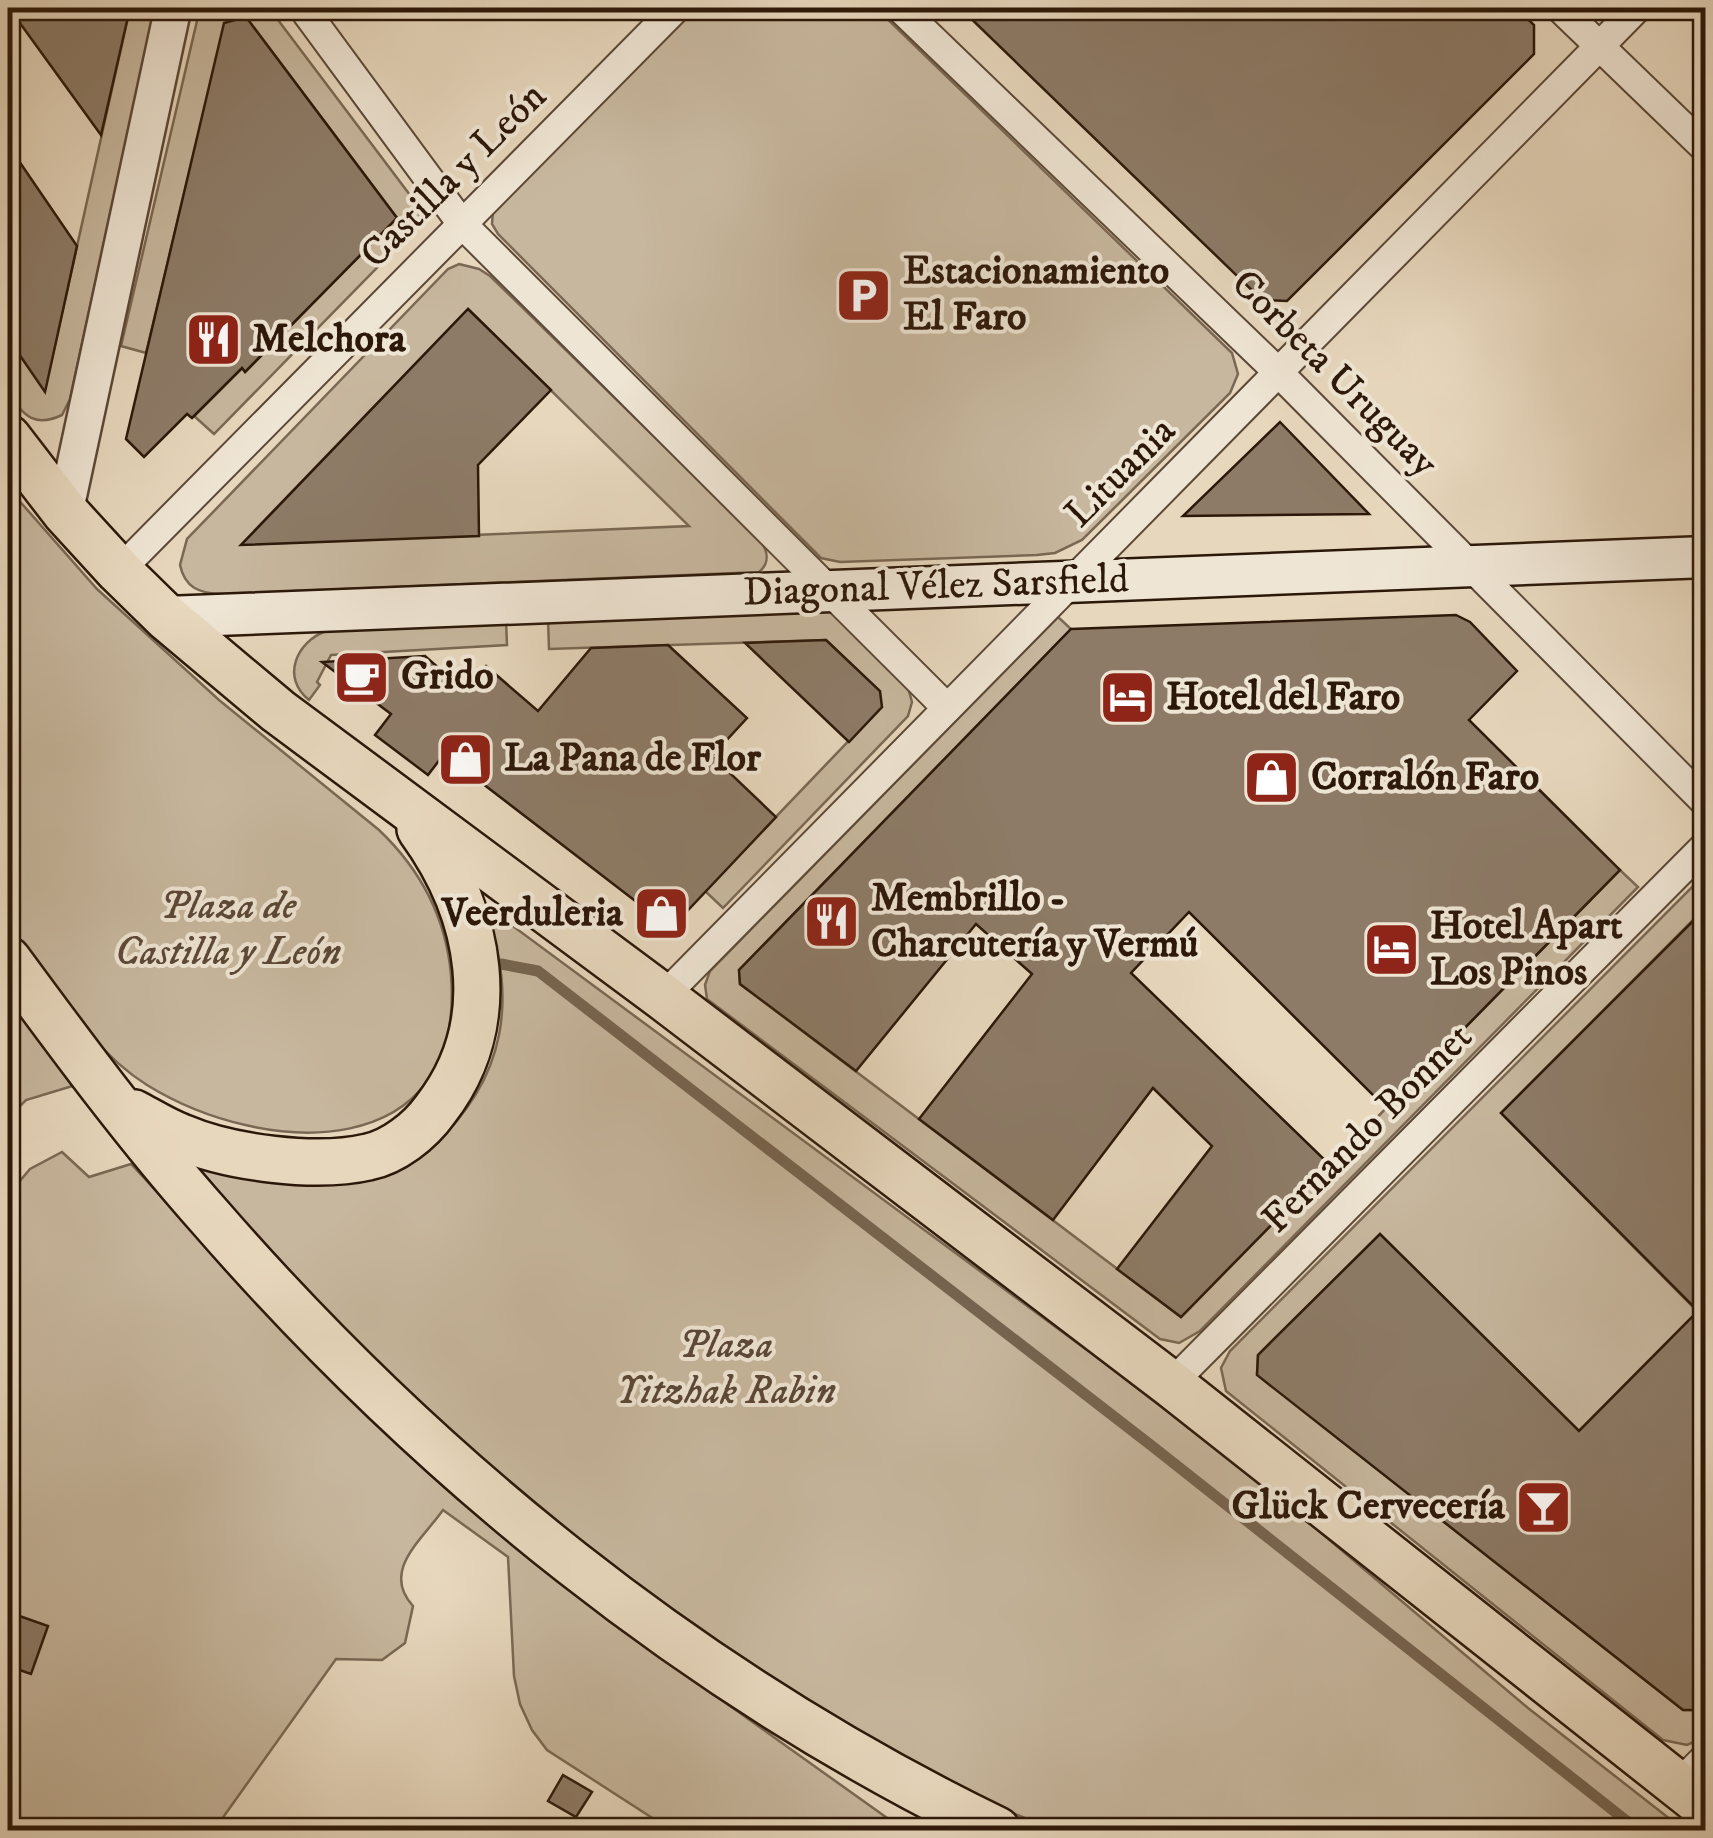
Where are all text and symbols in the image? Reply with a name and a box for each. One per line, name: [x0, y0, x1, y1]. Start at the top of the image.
street label: Castilla y León: [350, 72, 558, 280]
place label: Estacionamiento El Faro: [903, 247, 1169, 343]
street label: Corbeta Uruguay: [1220, 260, 1449, 489]
parking icon: Estacionamiento El Faro: [834, 265, 894, 325]
restaurant icon: Melchora: [183, 310, 243, 370]
place label: Melchora: [252, 315, 407, 365]
street label: Lituania: [1055, 407, 1187, 539]
street label: Diagonal Vélez Sarsfield: [742, 555, 1130, 619]
cafe icon: Grido: [332, 647, 392, 707]
place label: Grido: [401, 652, 494, 702]
hotel icon: Hotel del Faro: [1097, 668, 1157, 728]
place label: Hotel del Faro: [1166, 673, 1400, 723]
shop icon: La Pana de Flor: [435, 729, 495, 789]
place label: La Pana de Flor: [504, 734, 762, 784]
shop icon: Corralón Faro: [1242, 748, 1302, 808]
place label: Corralón Faro: [1311, 753, 1539, 803]
place label: Membrillo - Charcutería y Vermú: [871, 874, 1198, 970]
park label: Plaza de Castilla y León: [115, 882, 341, 978]
shop icon: Veerduleria: [632, 884, 692, 944]
place label: Veerduleria: [440, 889, 624, 939]
restaurant icon: Membrillo - Charcutería y Vermú: [802, 892, 862, 952]
place label: Hotel Apart Los Pinos: [1430, 902, 1623, 998]
hotel icon: Hotel Apart Los Pinos: [1361, 920, 1421, 980]
street label: Fernando Bonnet: [1252, 1013, 1484, 1245]
park label: Plaza Yitzhak Rabin: [616, 1321, 836, 1417]
bar icon: Glück Cervecería: [1514, 1477, 1574, 1537]
place label: Glück Cervecería: [1232, 1482, 1506, 1532]

